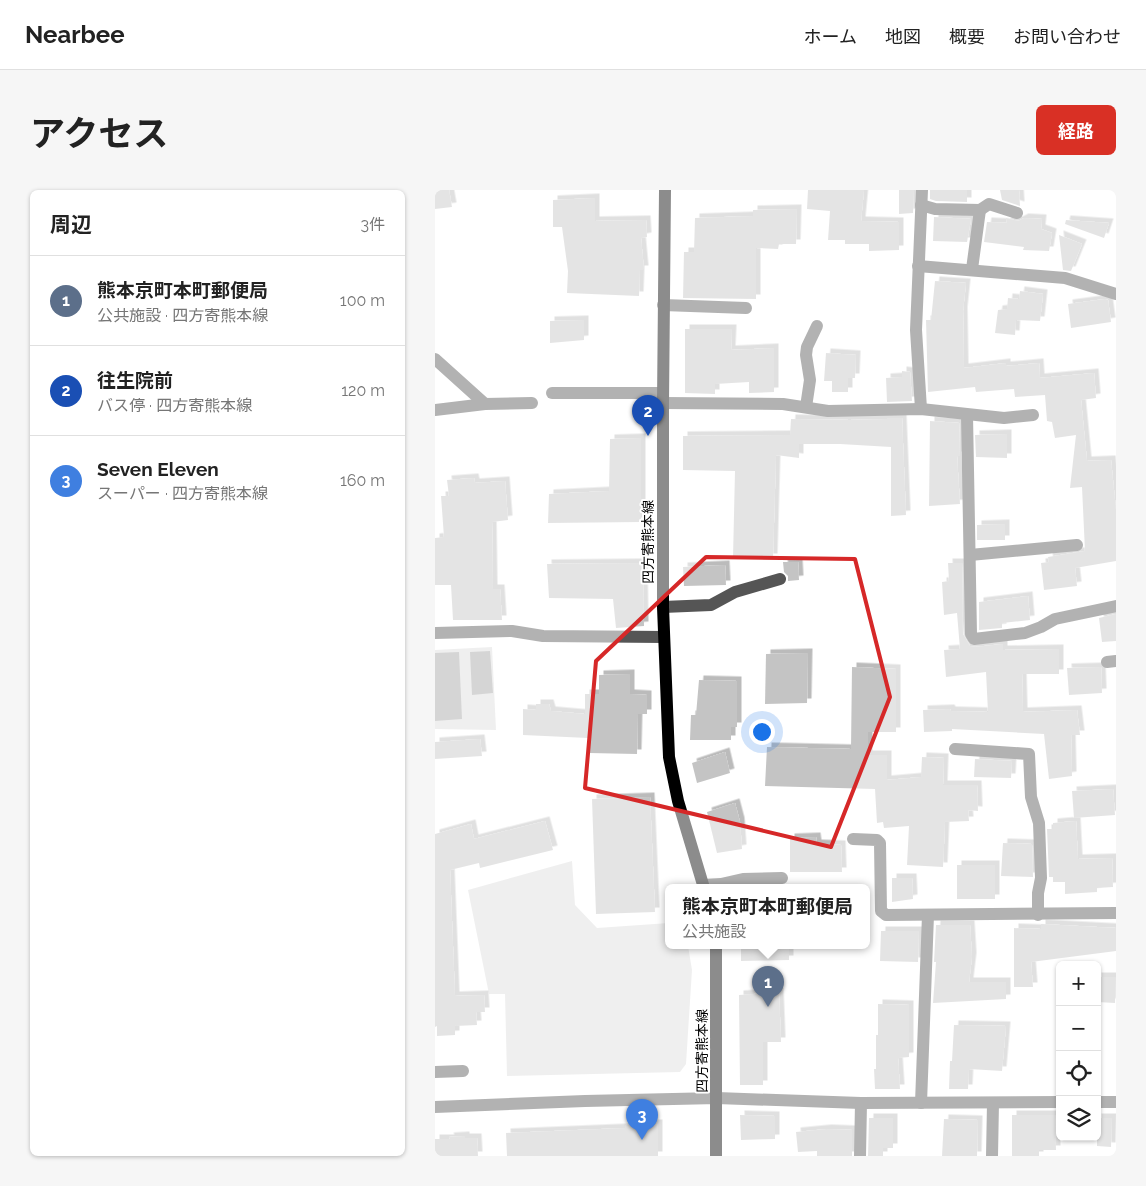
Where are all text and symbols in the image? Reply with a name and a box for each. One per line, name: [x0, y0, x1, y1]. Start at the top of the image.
text: Nearbee: [25, 20, 125, 49]
text: ホーム: [804, 26, 857, 47]
text: 地図: [885, 26, 921, 47]
text: 概要: [949, 26, 985, 47]
text: お問い合わせ: [1013, 26, 1121, 47]
button: 経路: [1036, 105, 1116, 155]
text: アクセス: [30, 113, 168, 154]
text: 周辺: [50, 212, 92, 237]
text: 3件: [360, 215, 385, 234]
text: 熊本京町本町郵便局: [97, 279, 268, 301]
text: 1: [62, 291, 70, 310]
text: 100 m: [340, 291, 385, 310]
text: 公共施設 · 四方寄熊本線: [97, 306, 268, 325]
text: 往生院前: [97, 369, 173, 391]
text: 2: [61, 381, 71, 400]
text: 120 m: [341, 381, 385, 400]
pin: 2: [632, 395, 664, 436]
text: バス停 · 四方寄熊本線: [97, 396, 252, 415]
text: Seven Eleven: [97, 458, 219, 480]
text: 3: [62, 471, 70, 490]
text: 160 m: [340, 471, 385, 490]
text: スーパー · 四方寄熊本線: [97, 484, 268, 503]
street label: 四方寄熊本線: [640, 500, 656, 584]
your location: [749, 719, 775, 745]
popup: [665, 884, 870, 949]
text: 熊本京町本町郵便局: [682, 895, 853, 917]
text: 公共施設: [682, 922, 746, 941]
map controls: [1056, 961, 1101, 1141]
button: +: [1056, 961, 1101, 1006]
pin: 1: [752, 966, 784, 1007]
button: −: [1056, 1006, 1101, 1051]
street label: 四方寄熊本線: [694, 1009, 710, 1093]
button: locate: [1056, 1051, 1101, 1096]
button: layers: [1056, 1096, 1101, 1141]
pin: 3: [626, 1099, 658, 1140]

